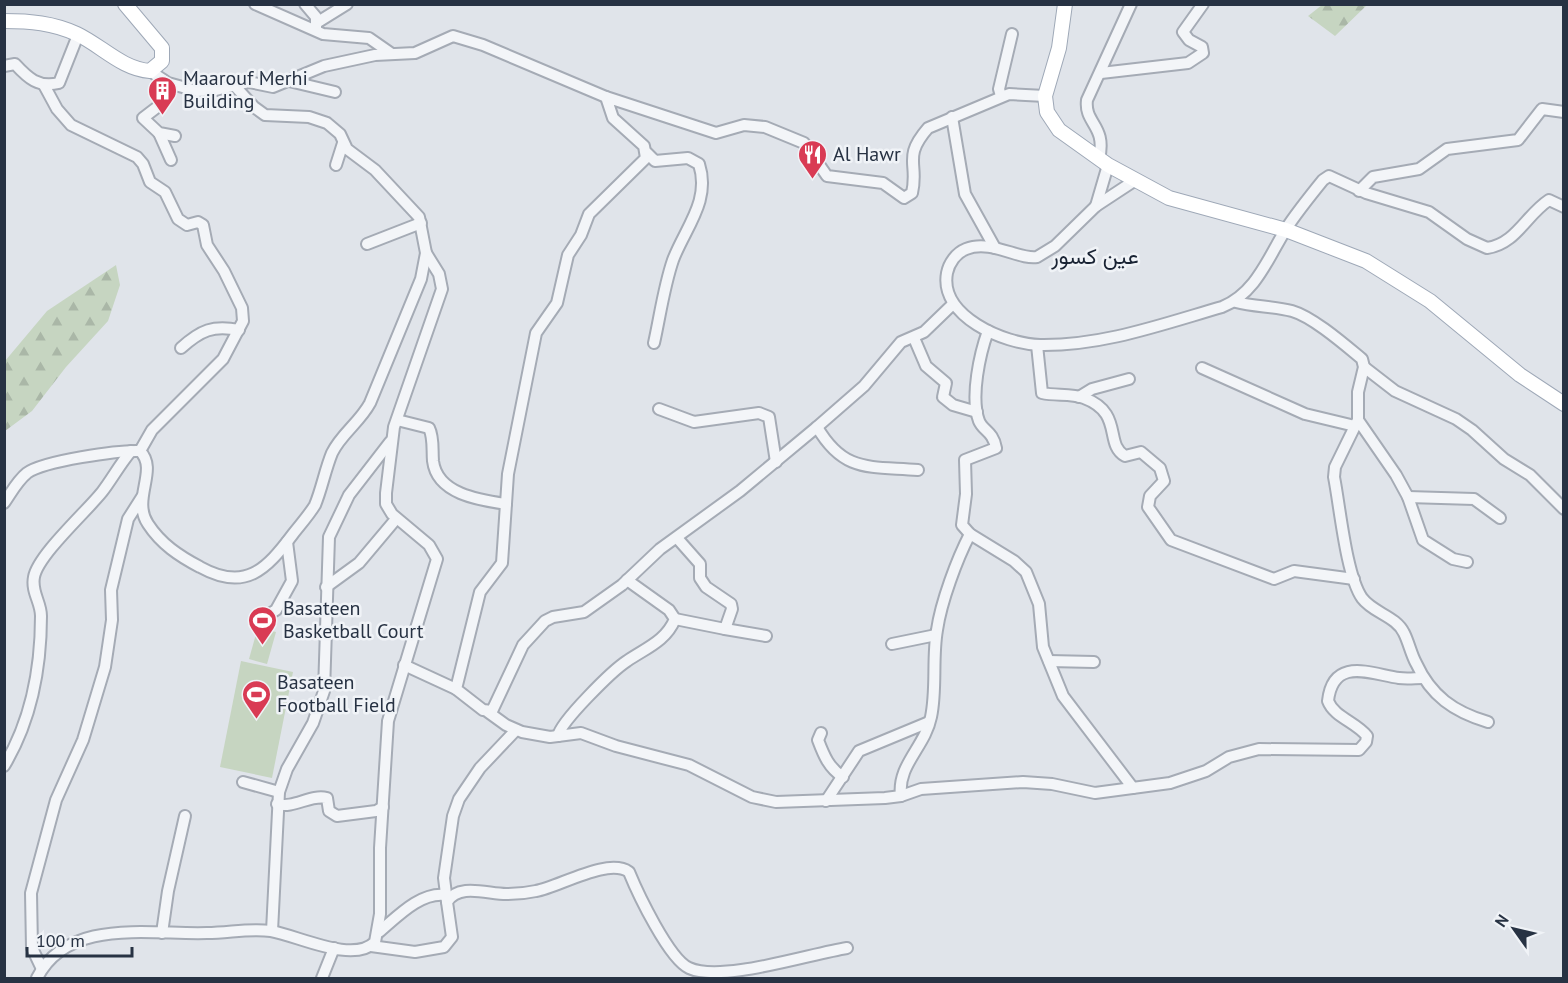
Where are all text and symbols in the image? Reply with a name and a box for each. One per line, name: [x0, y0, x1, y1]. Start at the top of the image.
place label: Maarouf Merhi Building: [183, 65, 308, 114]
building icon: Maarouf Merhi Building: [146, 74, 178, 116]
restaurant icon: Al Hawr: [796, 138, 828, 180]
place label: Al Hawr: [833, 141, 901, 167]
district label: عين كسور: [1050, 242, 1139, 270]
place label: Basateen Basketball Court: [283, 595, 424, 644]
sports icon: Basateen Basketball Court: [246, 604, 278, 646]
place label: Basateen Football Field: [277, 669, 396, 718]
sports icon: Basateen Football Field: [240, 678, 272, 720]
north arrow: [1484, 899, 1544, 959]
text: N: [1490, 911, 1513, 931]
scale bar: [27, 920, 132, 958]
text: 100 m: [36, 929, 85, 952]

